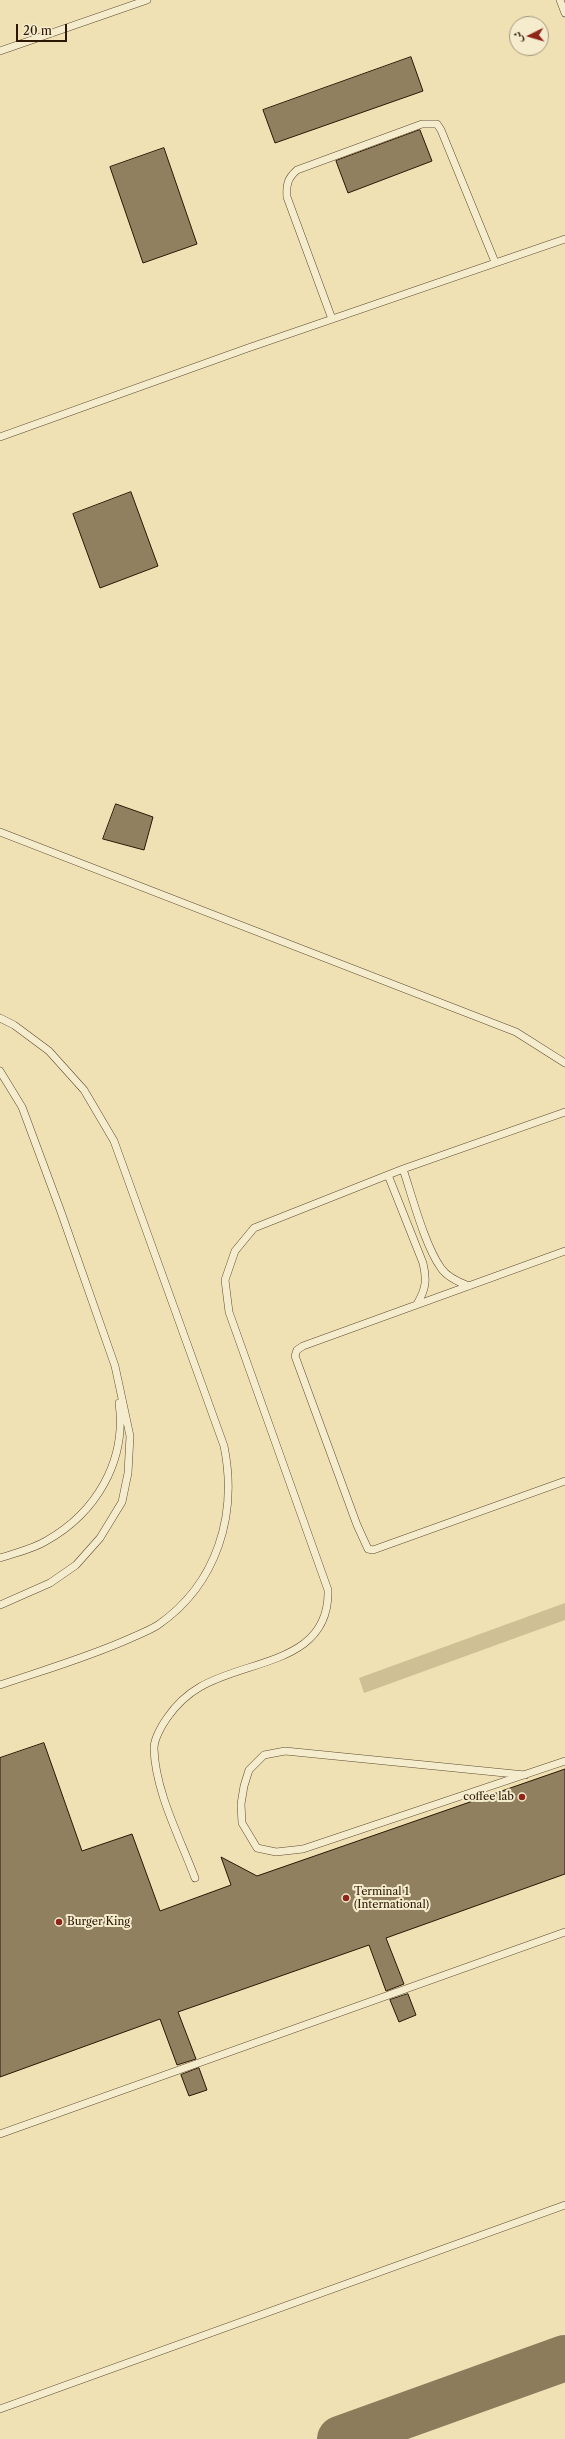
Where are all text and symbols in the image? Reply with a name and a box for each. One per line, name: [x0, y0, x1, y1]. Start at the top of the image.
scale bar: [18, 16, 69, 42]
north arrow: [509, 16, 549, 56]
text: 20 m: [23, 23, 52, 38]
text: ش: [511, 31, 525, 43]
place label: coffee lab: [463, 1790, 514, 1804]
marker: coffee lab: [517, 1792, 527, 1802]
place label: Terminal 1 (International): [354, 1885, 429, 1911]
marker: Terminal 1 (International): [341, 1893, 351, 1903]
place label: Burger King: [67, 1915, 130, 1929]
marker: Burger King: [54, 1917, 64, 1927]

